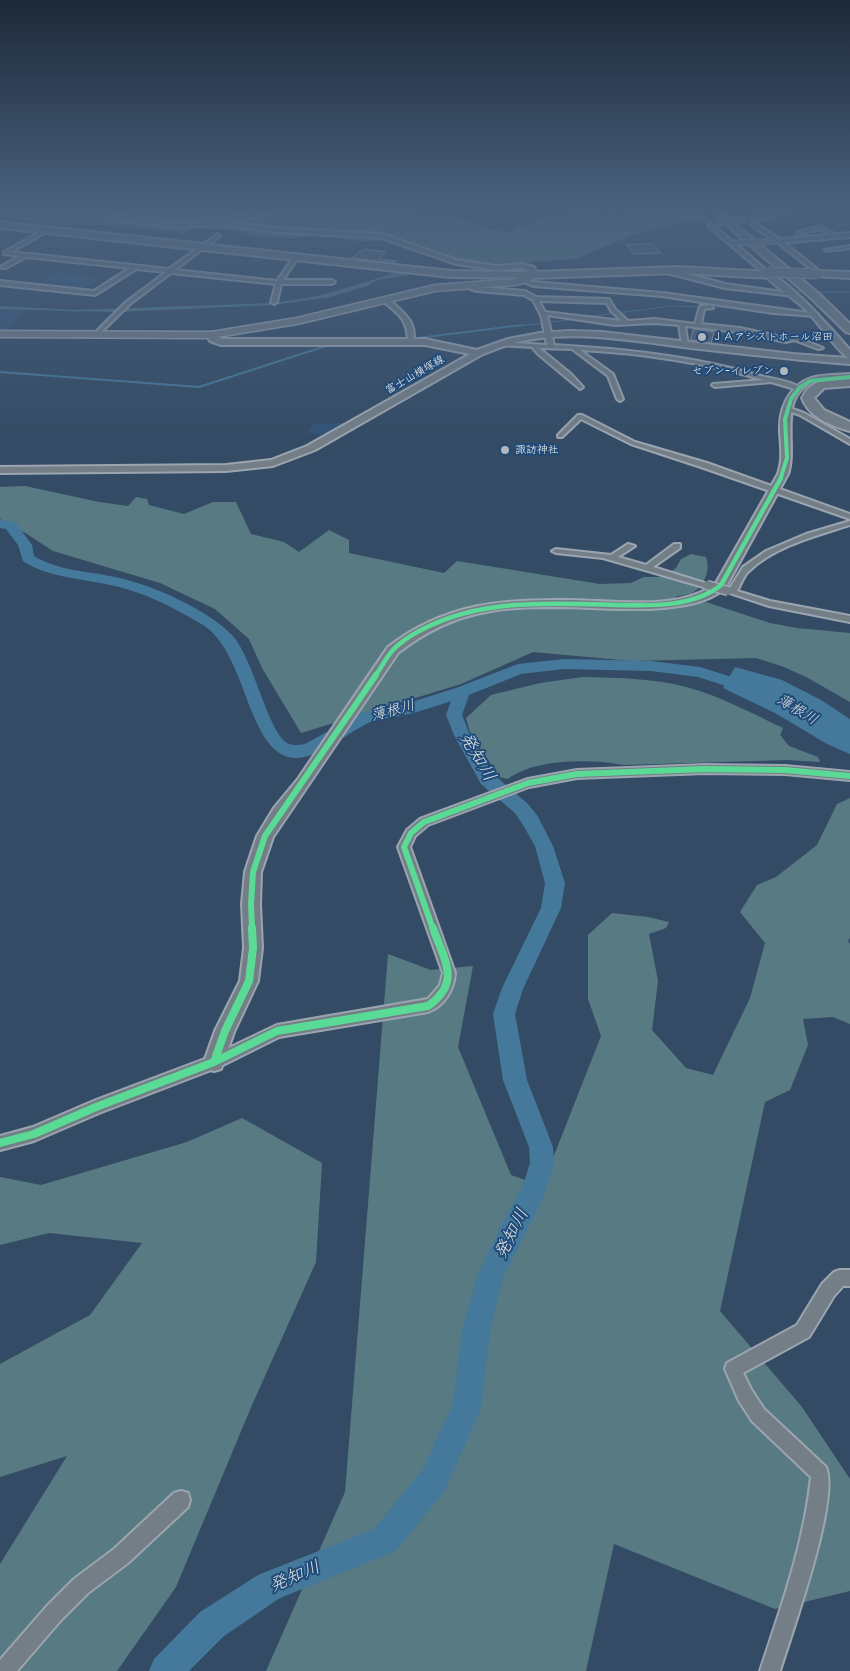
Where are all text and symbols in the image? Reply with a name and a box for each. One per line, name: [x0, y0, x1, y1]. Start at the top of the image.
place label: ＪＡアシストホール沼田: [712, 330, 833, 344]
marker: ＪＡアシストホール沼田: [696, 331, 708, 343]
street label: 富士山横塚線: [383, 353, 447, 397]
place label: セブン-イレブン: [692, 364, 774, 378]
marker: セブン-イレブン: [778, 365, 790, 377]
place label: 諏訪神社: [515, 443, 559, 457]
marker: 諏訪神社: [499, 444, 511, 456]
water label: 薄根川: [773, 691, 821, 729]
water label: 薄根川: [369, 696, 417, 726]
water label: 発知川: [454, 728, 500, 786]
water label: 発知川: [490, 1205, 534, 1263]
water label: 発知川: [266, 1557, 324, 1597]

